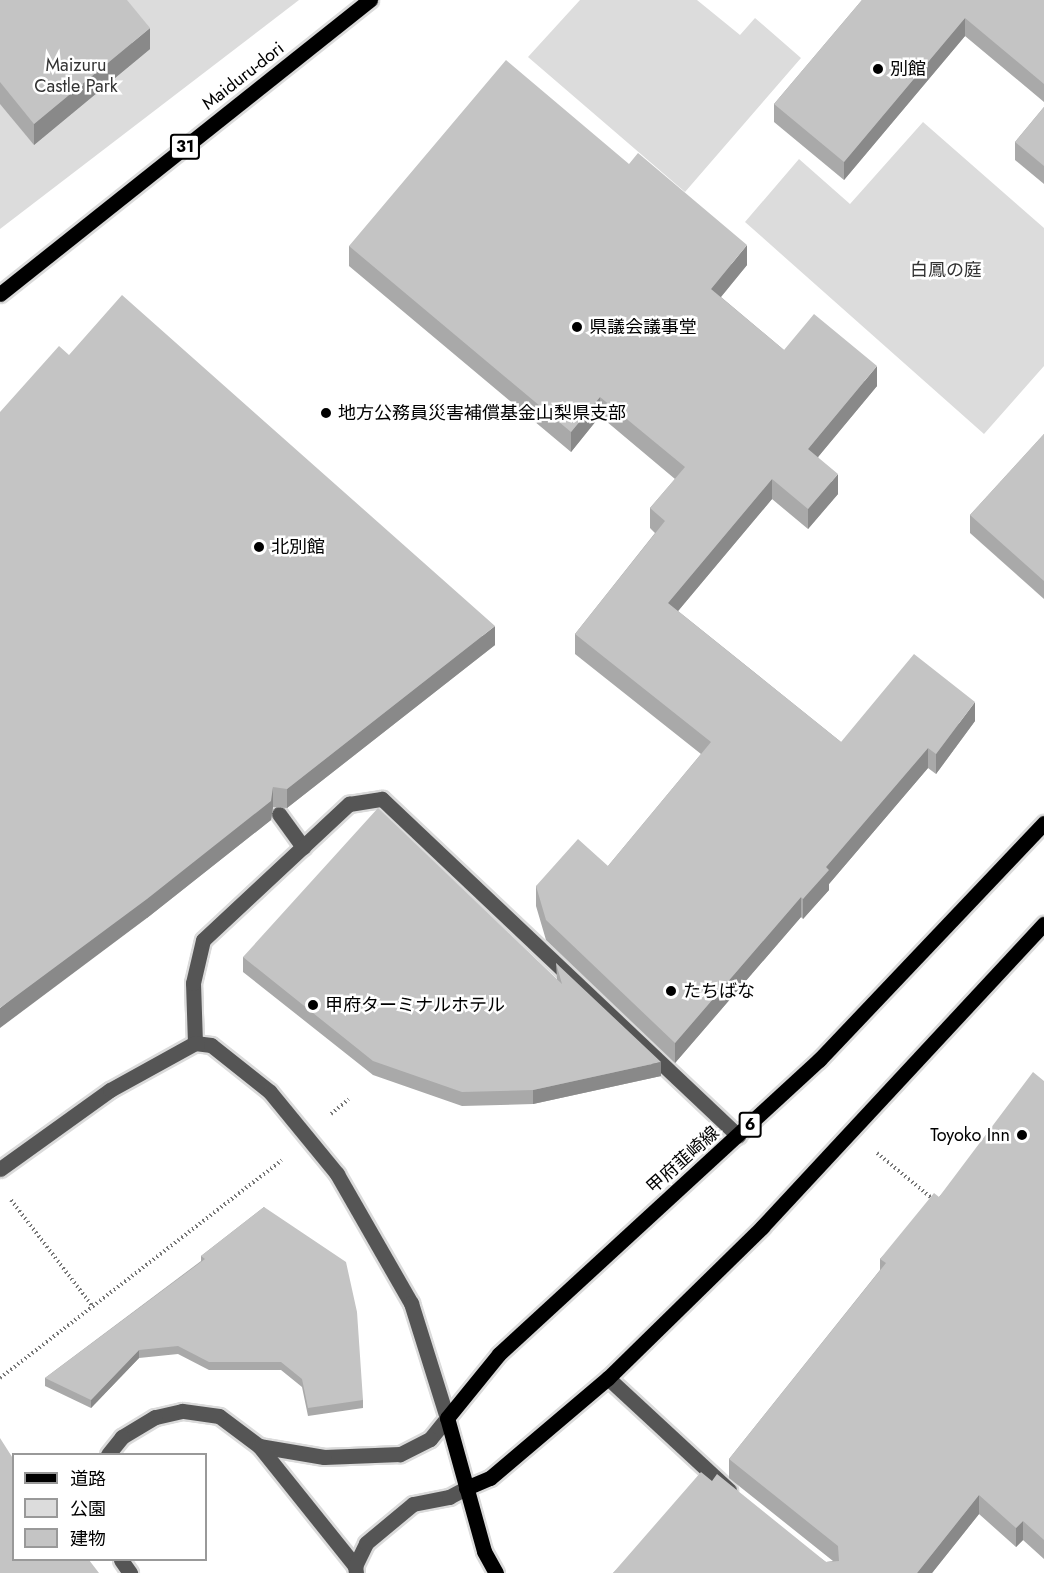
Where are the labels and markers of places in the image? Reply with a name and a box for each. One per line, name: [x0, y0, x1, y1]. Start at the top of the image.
place label: 別館: [890, 58, 926, 80]
marker: 別館: [871, 62, 885, 76]
place label: 県議会議事堂: [589, 316, 697, 338]
marker: 県議会議事堂: [570, 320, 584, 334]
place label: 地方公務員災害補償基金山梨県支部: [338, 402, 626, 424]
marker: 地方公務員災害補償基金山梨県支部: [319, 406, 333, 420]
place label: 北別館: [271, 536, 325, 558]
marker: 北別館: [252, 540, 266, 554]
place label: たちばな: [683, 980, 755, 1002]
marker: たちばな: [664, 984, 678, 998]
place label: 甲府ターミナルホテル: [325, 994, 505, 1016]
marker: 甲府ターミナルホテル: [306, 998, 320, 1012]
place label: Toyoko Inn: [930, 1124, 1010, 1146]
marker: Toyoko Inn: [1015, 1128, 1029, 1142]

